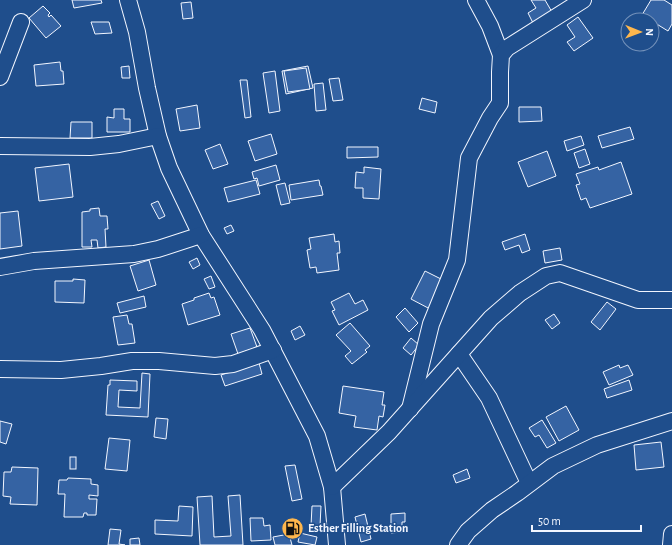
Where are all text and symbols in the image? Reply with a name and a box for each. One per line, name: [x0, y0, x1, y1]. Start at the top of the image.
north arrow: [620, 12, 660, 52]
text: N: [644, 28, 655, 36]
scale bar: [532, 507, 641, 533]
fuel station icon: Esther Filling Station: [280, 515, 306, 541]
text: 50 m: [538, 515, 561, 527]
place label: Esther Filling Station: [308, 522, 408, 534]

